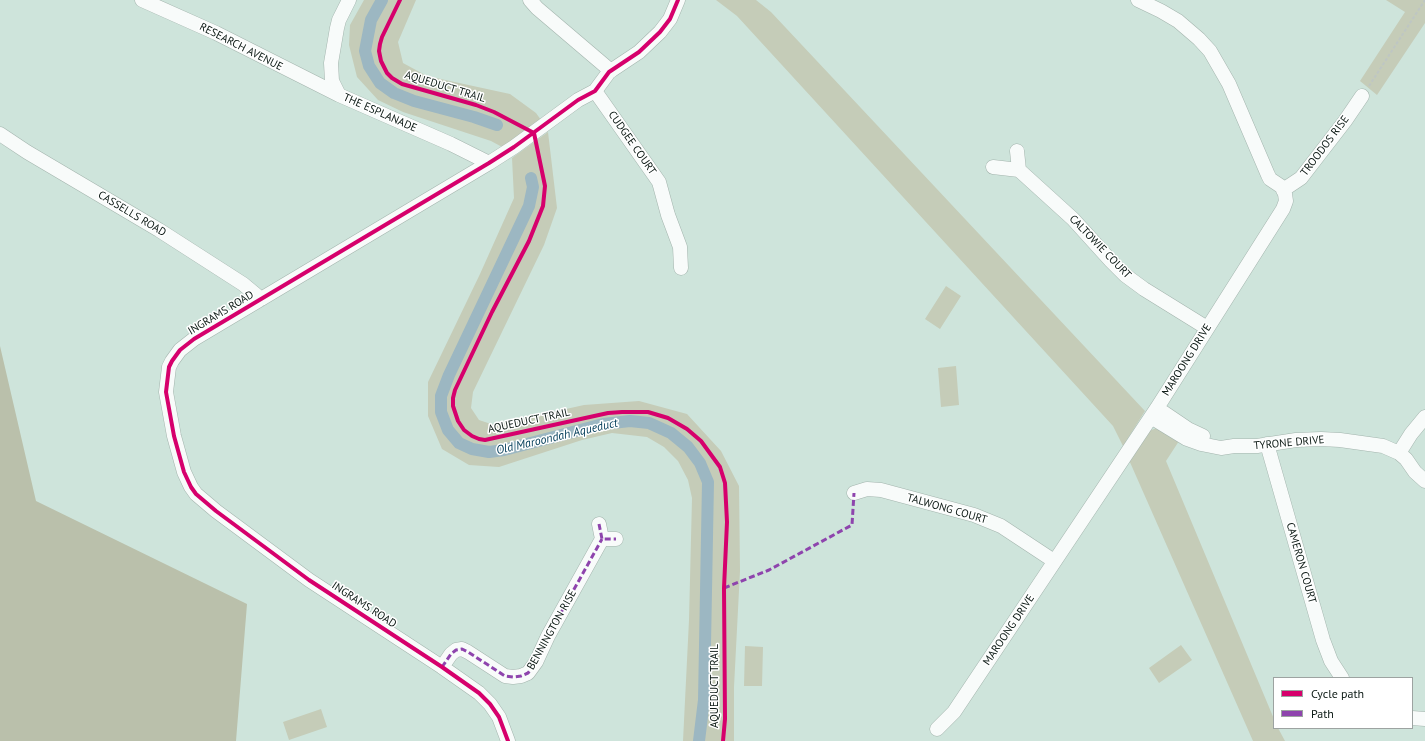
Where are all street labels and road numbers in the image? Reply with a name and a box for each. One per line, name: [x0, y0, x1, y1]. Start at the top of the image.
street label: RESEARCH AVENUE: [197, 20, 285, 74]
street label: AQUEDUCT TRAIL: [403, 68, 487, 106]
street label: THE ESPLANADE: [341, 91, 419, 135]
street label: CUDGEE COURT: [605, 109, 659, 177]
street label: TROODOS RISE: [1298, 113, 1352, 179]
street label: CASSELLS ROAD: [96, 188, 168, 240]
street label: CALTOWIE COURT: [1066, 212, 1134, 282]
street label: INGRAMS ROAD: [186, 288, 256, 338]
street label: MAROONG DRIVE: [1160, 322, 1214, 398]
street label: AQUEDUCT TRAIL: [487, 406, 571, 436]
street label: TYRONE DRIVE: [1253, 433, 1325, 453]
street label: TALWONG COURT: [905, 491, 989, 527]
street label: CAMERON COURT: [1283, 521, 1319, 605]
street label: INGRAMS ROAD: [329, 579, 399, 631]
street label: BENNINGTON RISE: [525, 588, 579, 672]
street label: MAROONG DRIVE: [980, 592, 1038, 668]
street label: AQUEDUCT TRAIL: [708, 644, 722, 728]

